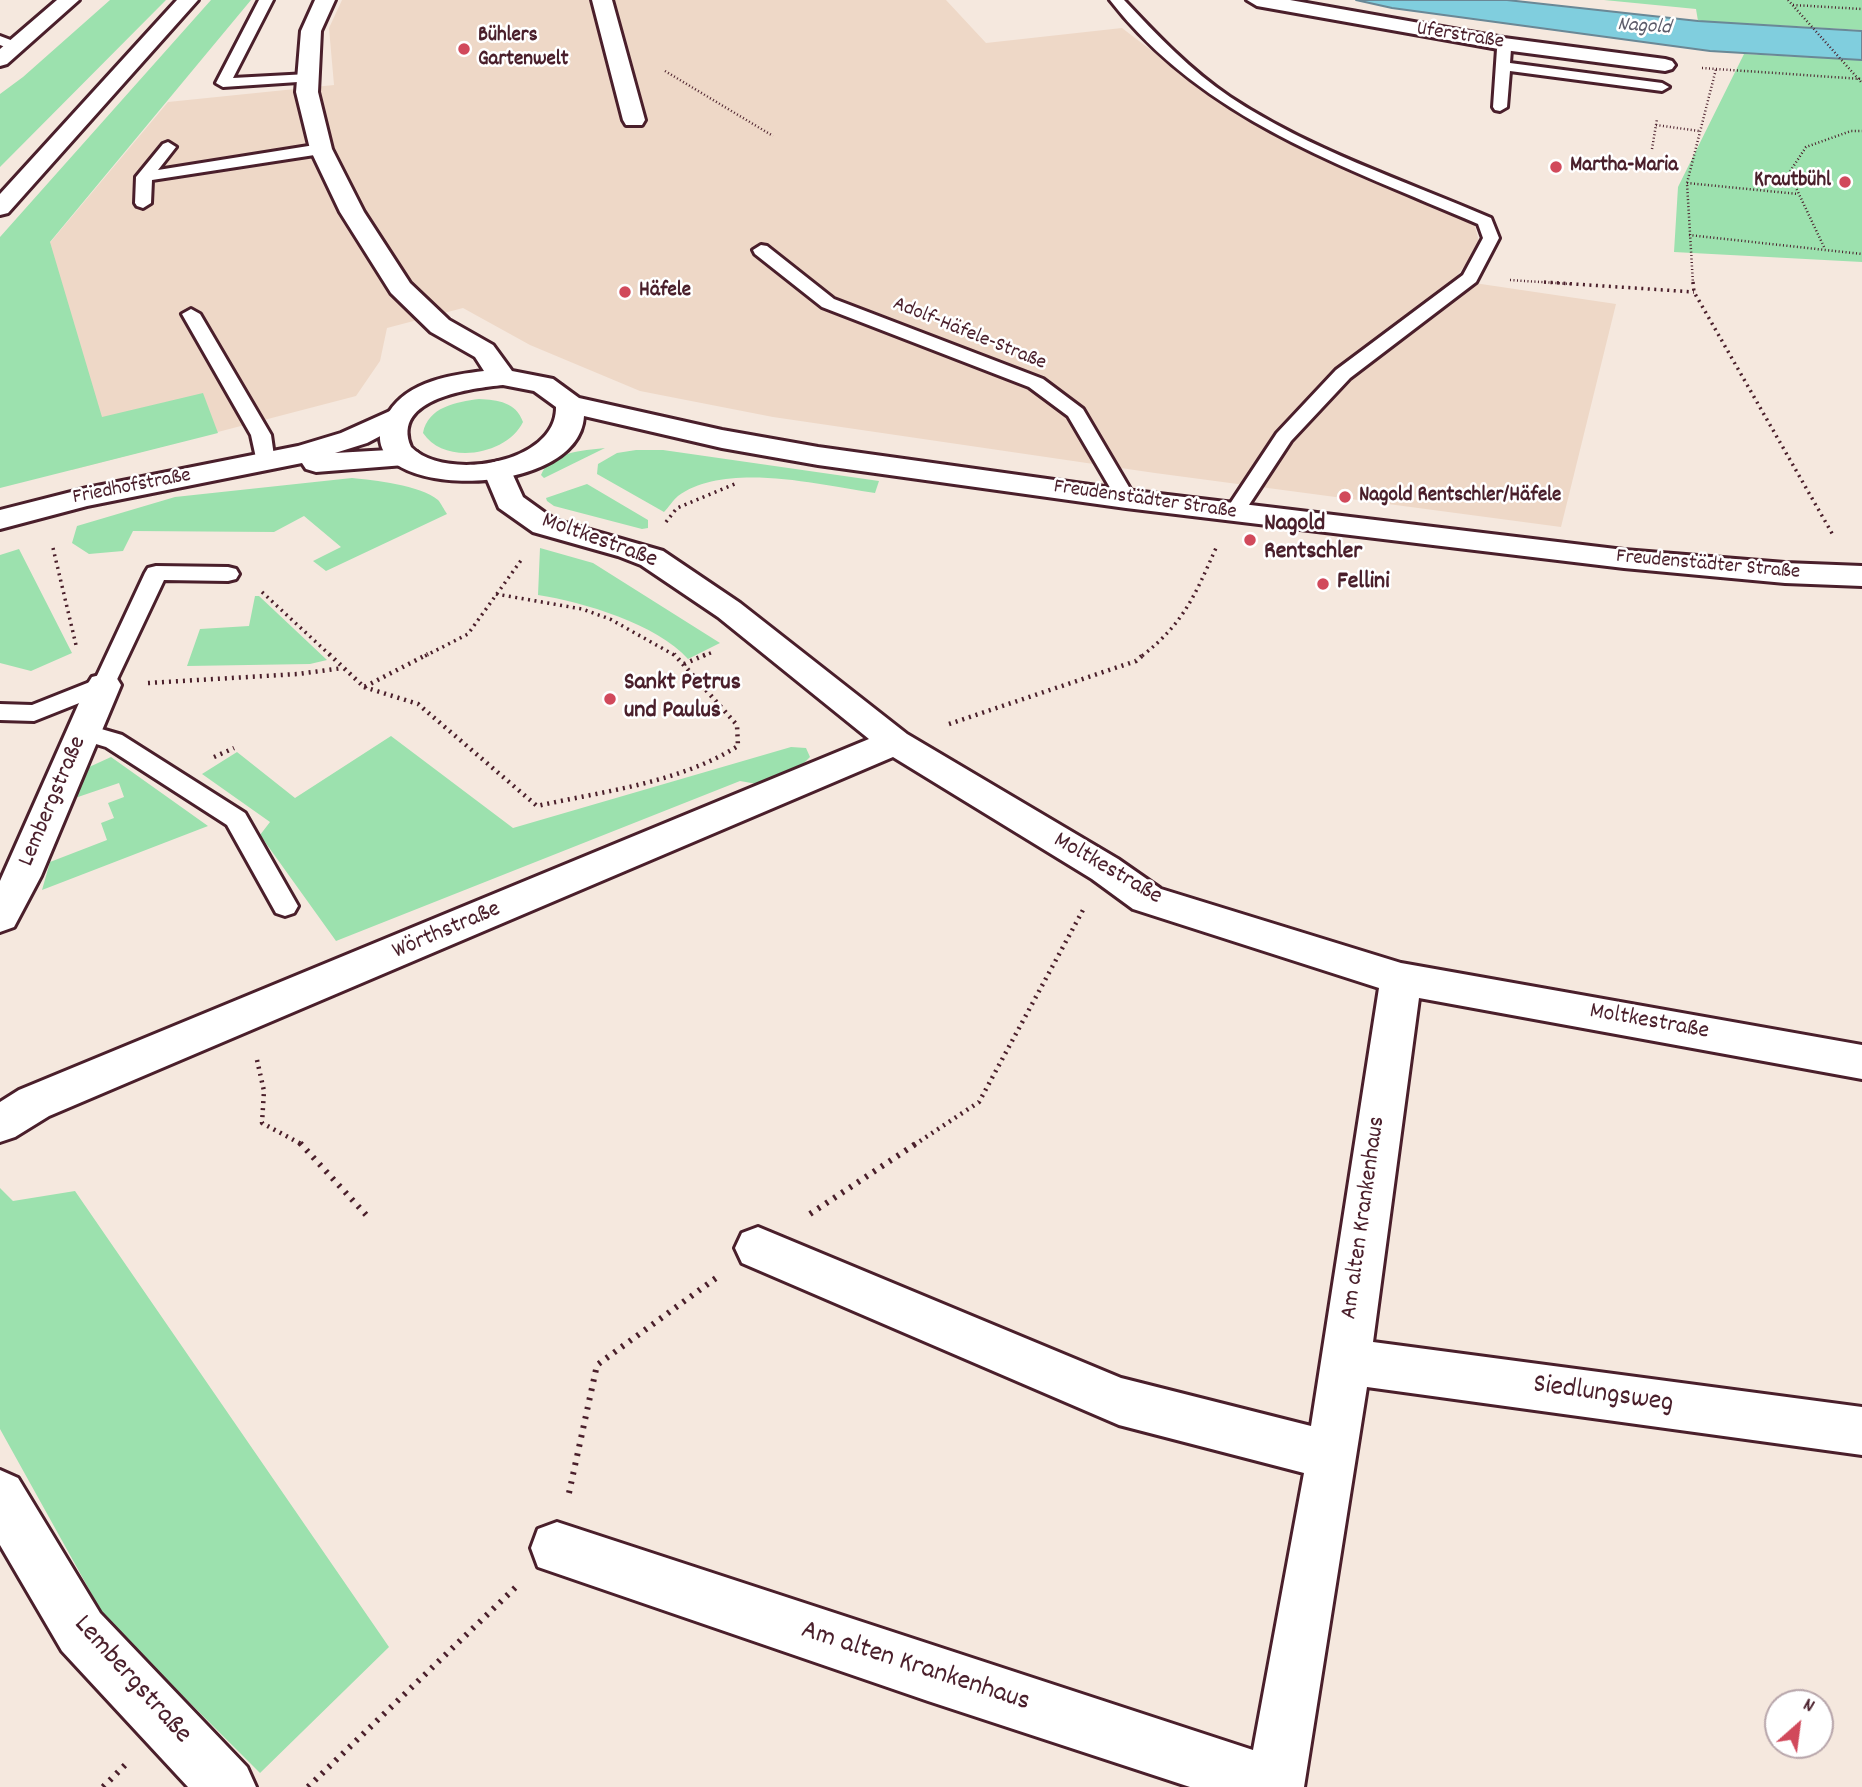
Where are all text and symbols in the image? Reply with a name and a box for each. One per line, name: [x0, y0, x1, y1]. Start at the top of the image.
water label: Nagold: [1616, 14, 1672, 42]
street label: Uferstraße: [1415, 18, 1505, 56]
place label: Bühlers Gartenwelt: [478, 24, 568, 74]
marker: Bühlers Gartenwelt: [456, 41, 472, 57]
place label: Martha-Maria: [1570, 154, 1678, 180]
marker: Martha-Maria: [1548, 159, 1564, 175]
place label: Krautbühl: [1754, 169, 1831, 195]
marker: Krautbühl: [1837, 174, 1853, 190]
place label: Häfele: [639, 279, 691, 305]
marker: Häfele: [617, 284, 633, 300]
street label: Adolf-Häfele-Straße: [889, 293, 1049, 377]
street label: Friedhofstraße: [71, 464, 193, 512]
street label: Freudenstädter Straße: [1052, 476, 1238, 526]
place label: Nagold Rentschler/Häfele: [1359, 484, 1561, 510]
marker: Nagold Rentschler/Häfele: [1337, 489, 1353, 505]
street label: Moltkestraße: [537, 508, 661, 576]
place label: Nagold Rentschler: [1264, 512, 1362, 568]
marker: Nagold Rentschler: [1242, 532, 1258, 548]
street label: Freudenstädter Straße: [1615, 545, 1801, 587]
place label: Fellini: [1337, 570, 1390, 598]
marker: Fellini: [1315, 576, 1331, 592]
place label: Sankt Petrus und Paulus: [624, 671, 741, 727]
marker: Sankt Petrus und Paulus: [602, 691, 618, 707]
street label: Lembergstraße: [14, 733, 94, 871]
street label: Moltkestraße: [1047, 827, 1167, 913]
street label: Wörthstraße: [389, 896, 505, 968]
street label: Moltkestraße: [1587, 998, 1711, 1048]
street label: Am alten Krankenhaus: [1337, 1115, 1393, 1321]
street label: Siedlungsweg: [1531, 1370, 1675, 1422]
street label: Lembergstraße: [65, 1610, 197, 1752]
street label: Am alten Krankenhaus: [796, 1615, 1034, 1721]
north arrow: [1764, 1689, 1834, 1759]
text: N: [1798, 1693, 1819, 1721]

